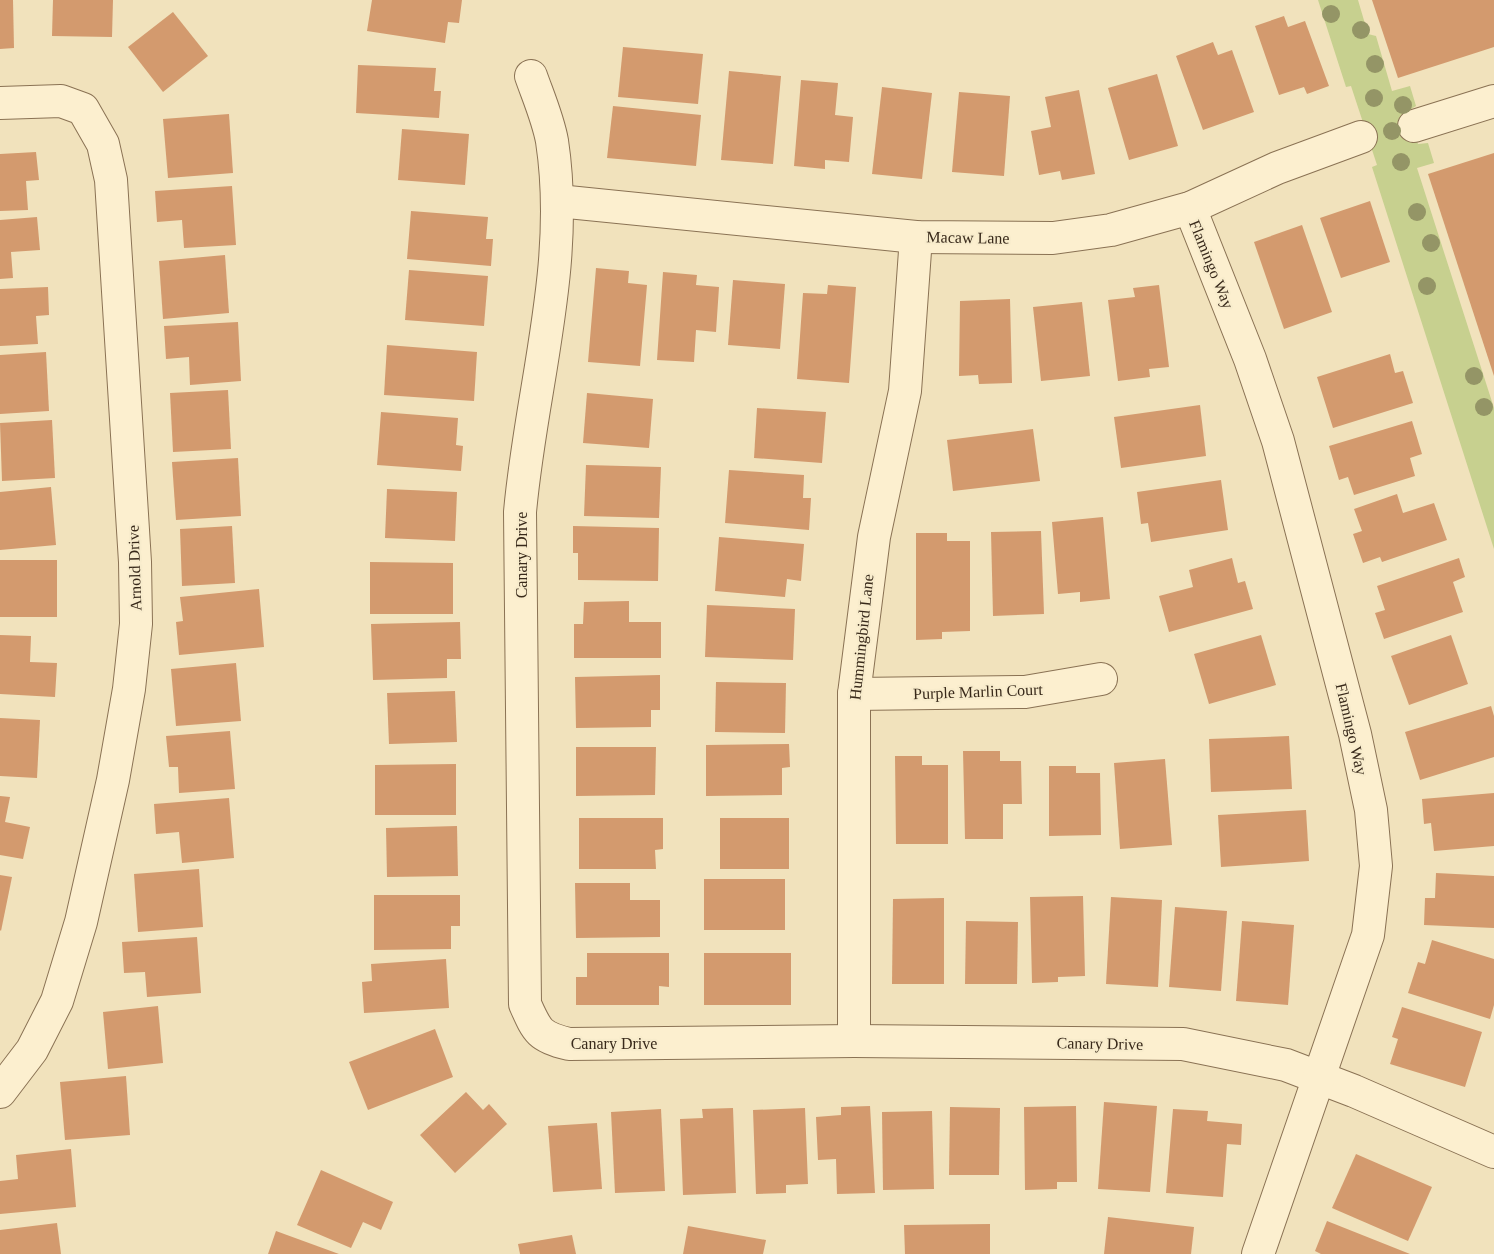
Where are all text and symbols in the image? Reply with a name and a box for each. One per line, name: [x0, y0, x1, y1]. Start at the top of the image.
street label: Flamingo Way: [1185, 217, 1237, 311]
street label: Macaw Lane: [926, 228, 1010, 247]
street label: Canary Drive: [513, 512, 531, 598]
street label: Arnold Drive: [125, 525, 144, 611]
street label: Hummingbird Lane: [846, 573, 878, 701]
street label: Purple Marlin Court: [913, 681, 1044, 703]
street label: Flamingo Way: [1332, 681, 1370, 777]
street label: Canary Drive: [1057, 1034, 1143, 1054]
street label: Canary Drive: [571, 1035, 657, 1053]

